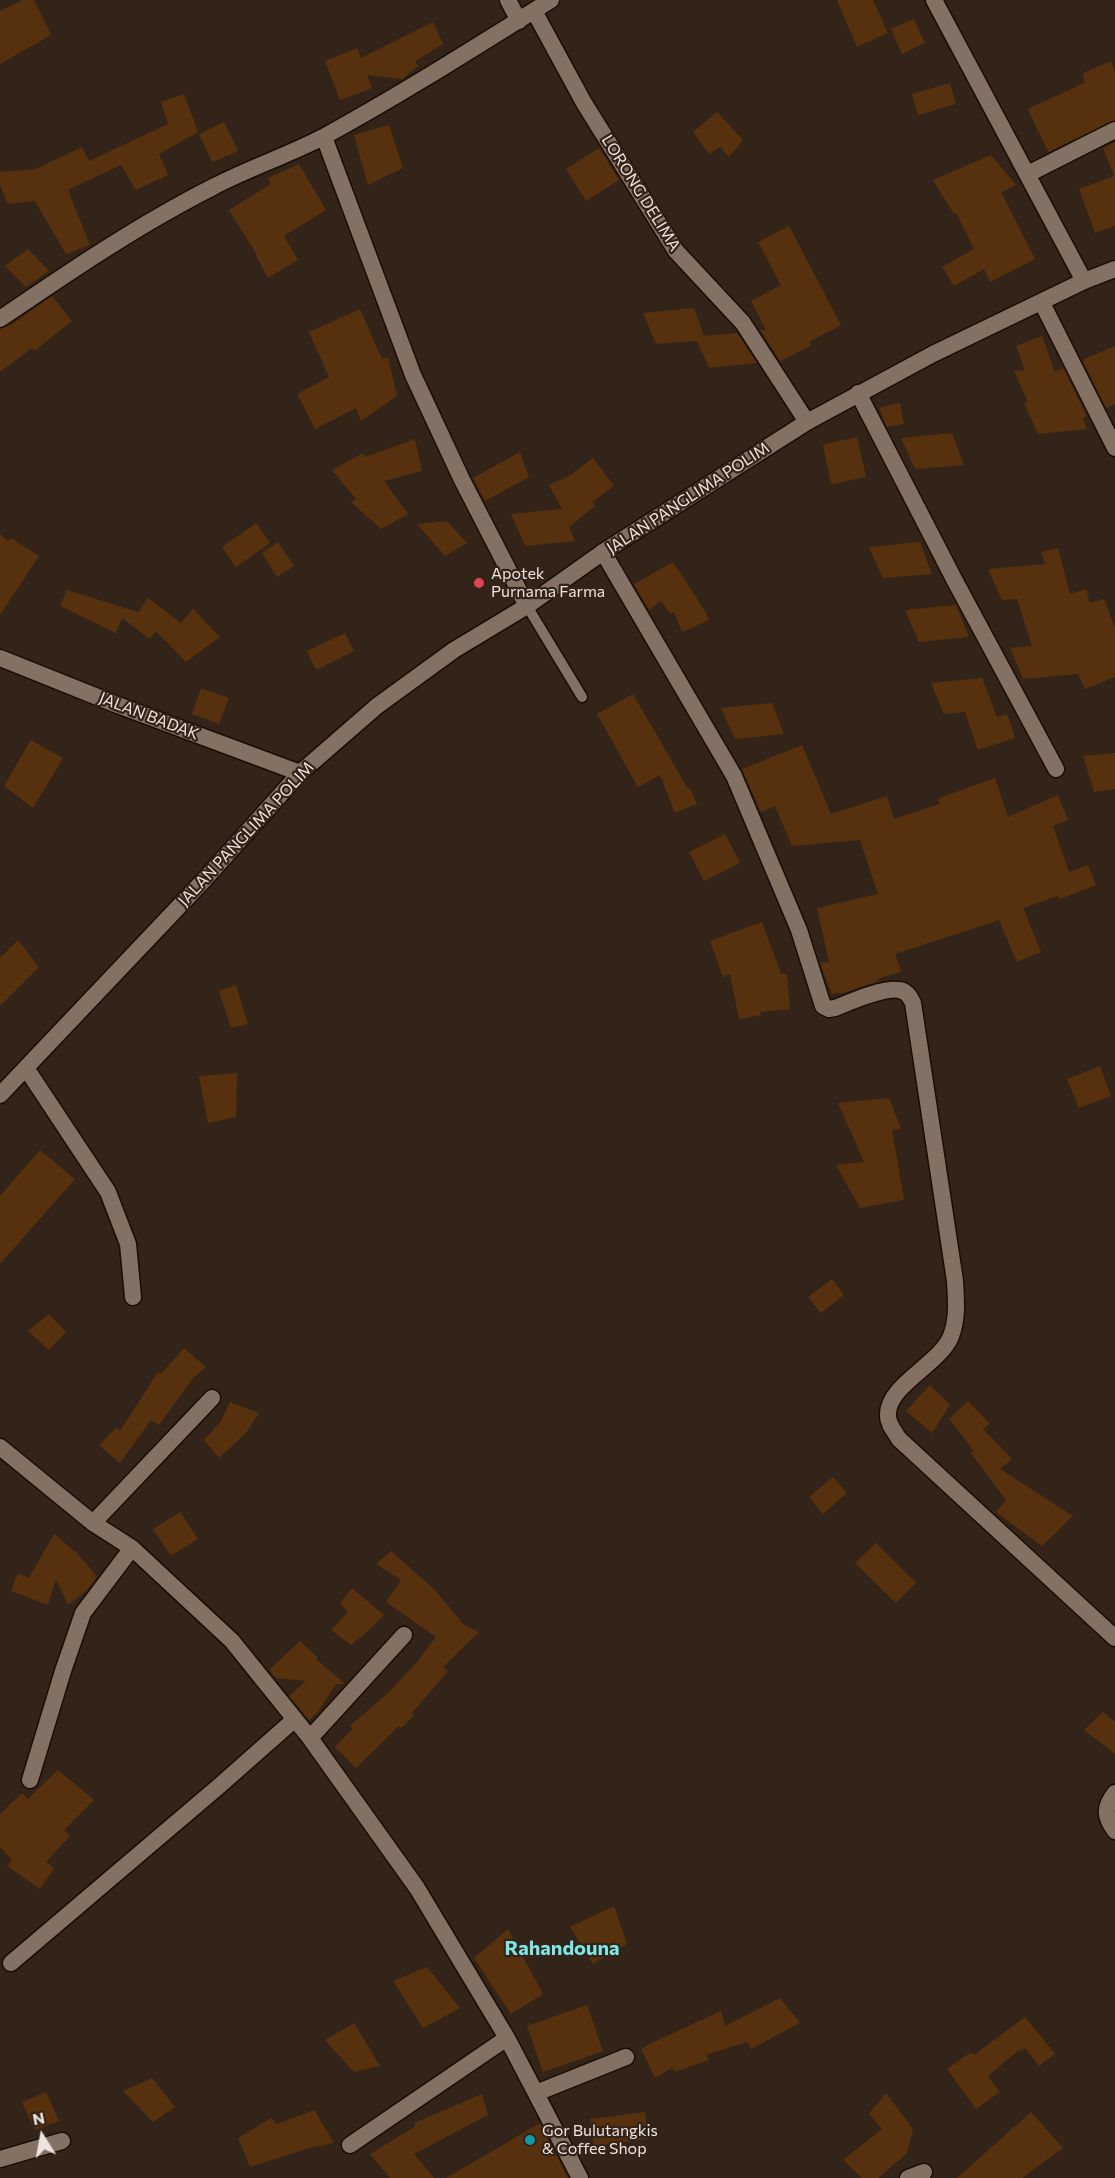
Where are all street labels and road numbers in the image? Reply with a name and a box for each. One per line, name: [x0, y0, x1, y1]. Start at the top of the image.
street label: LORONG DELIMA: [597, 131, 685, 255]
street label: JALAN PANGLIMA POLIM: [603, 438, 773, 558]
street label: JALAN BADAK: [96, 688, 202, 744]
street label: JALAN PANGLIMA POLIM: [174, 758, 318, 910]

